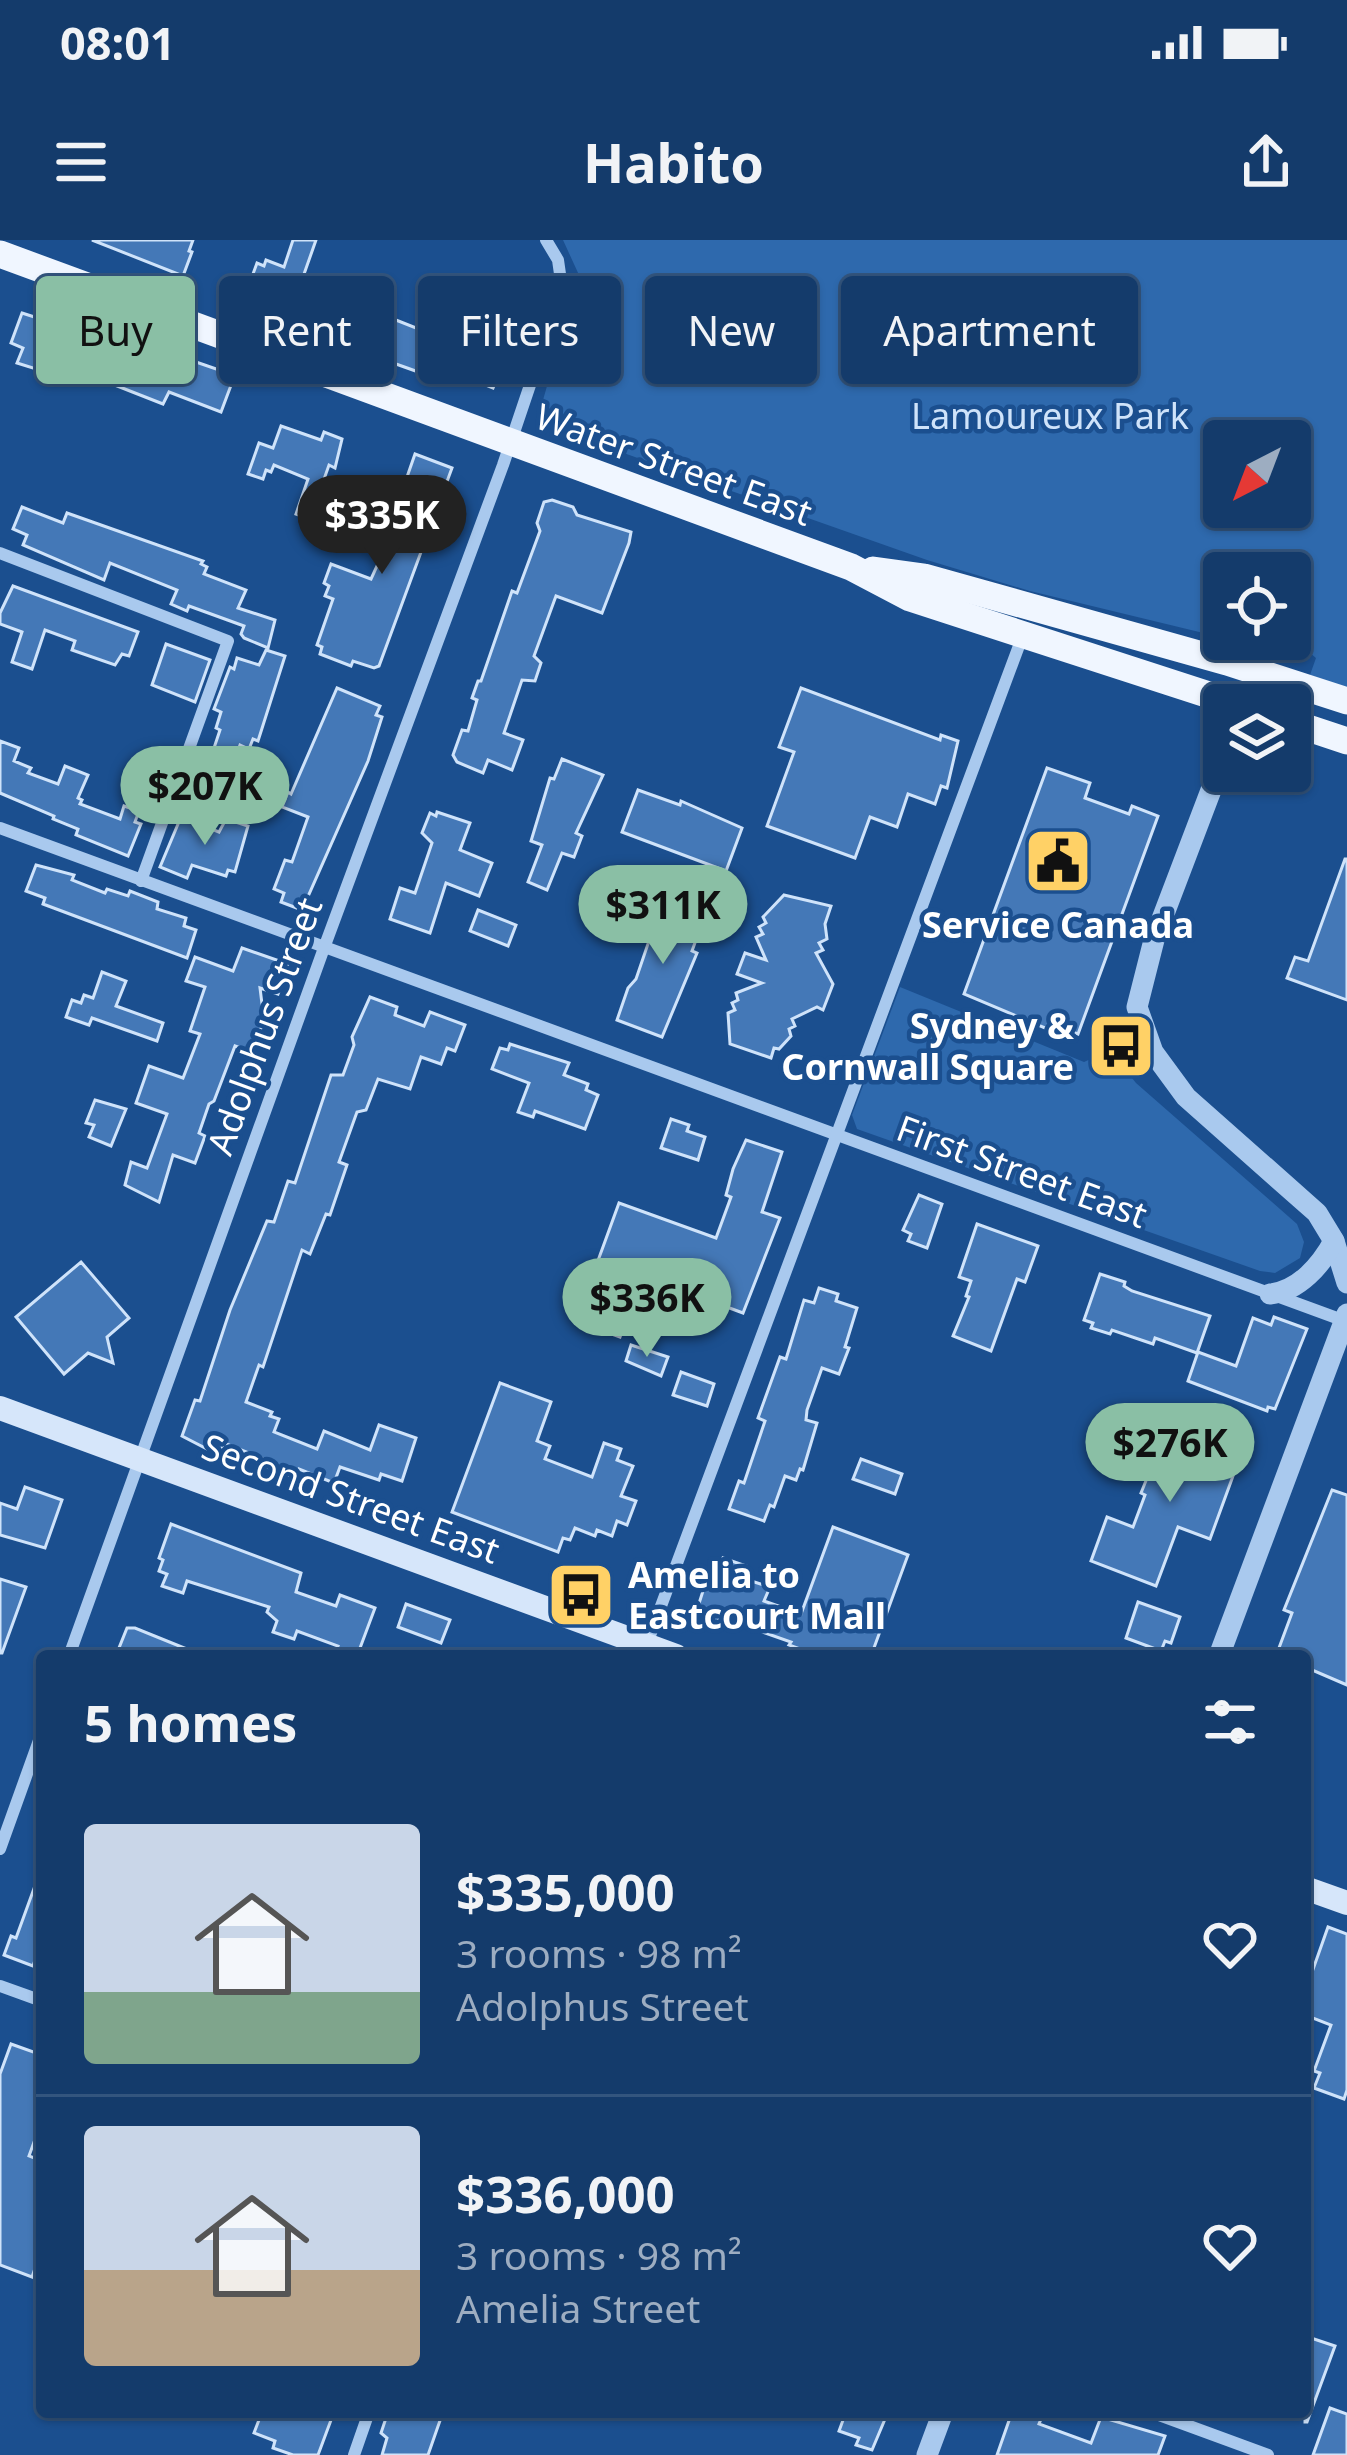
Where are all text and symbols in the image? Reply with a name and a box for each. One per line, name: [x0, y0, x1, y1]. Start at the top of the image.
text: 08:01: [60, 12, 176, 73]
text: Habito: [583, 125, 764, 199]
icon: menu: [48, 129, 114, 195]
icon: share: [1233, 129, 1299, 195]
chip: Buy: [36, 276, 195, 384]
chip: Rent: [219, 276, 394, 384]
chip: Filters: [418, 276, 621, 384]
chip: New: [645, 276, 817, 384]
chip: Apartment: [841, 276, 1138, 384]
street label: Water Street East: [529, 391, 819, 537]
park label: Lamoureux Park: [911, 391, 1189, 440]
north arrow: [1203, 420, 1311, 528]
map controls: [1203, 420, 1311, 792]
pin: $335K: [298, 475, 466, 577]
text: $335K: [324, 487, 440, 540]
button: locate: [1203, 552, 1311, 660]
button: layers: [1203, 684, 1311, 792]
pin: $207K: [121, 746, 289, 848]
text: $207K: [147, 758, 263, 811]
public building icon: Service Canada: [1023, 826, 1093, 896]
pin: $311K: [579, 865, 747, 967]
text: $311K: [605, 877, 721, 930]
street label: Adolphus Street: [195, 891, 333, 1161]
place label: Service Canada: [922, 900, 1194, 949]
place label: Sydney & Cornwall Square: [781, 1001, 1074, 1091]
bus stop icon: Sydney & Cornwall Square: [1086, 1011, 1156, 1081]
street label: First Street East: [890, 1103, 1154, 1239]
pin: $336K: [563, 1258, 731, 1360]
text: $336K: [589, 1270, 705, 1323]
pin: $276K: [1086, 1403, 1254, 1505]
text: $276K: [1112, 1415, 1228, 1468]
street label: Second Street East: [195, 1421, 507, 1575]
place label: Amelia to Eastcourt Mall: [628, 1550, 886, 1640]
bus stop icon: Amelia to Eastcourt Mall: [546, 1560, 616, 1630]
text: 5 homes: [84, 1687, 297, 1757]
icon: filters: [1197, 1689, 1263, 1755]
text: $335,000: [456, 1856, 675, 1926]
icon: home: [180, 1872, 324, 2016]
icon: heart: [1197, 1911, 1263, 1977]
text: 3 rooms · 98 m²: [456, 1926, 742, 1979]
text: Adolphus Street: [456, 1979, 748, 2032]
text: $336,000: [456, 2158, 675, 2228]
icon: home: [180, 2174, 324, 2318]
icon: heart: [1197, 2213, 1263, 2279]
text: 3 rooms · 98 m²: [456, 2228, 742, 2281]
text: Amelia Street: [456, 2281, 700, 2334]

